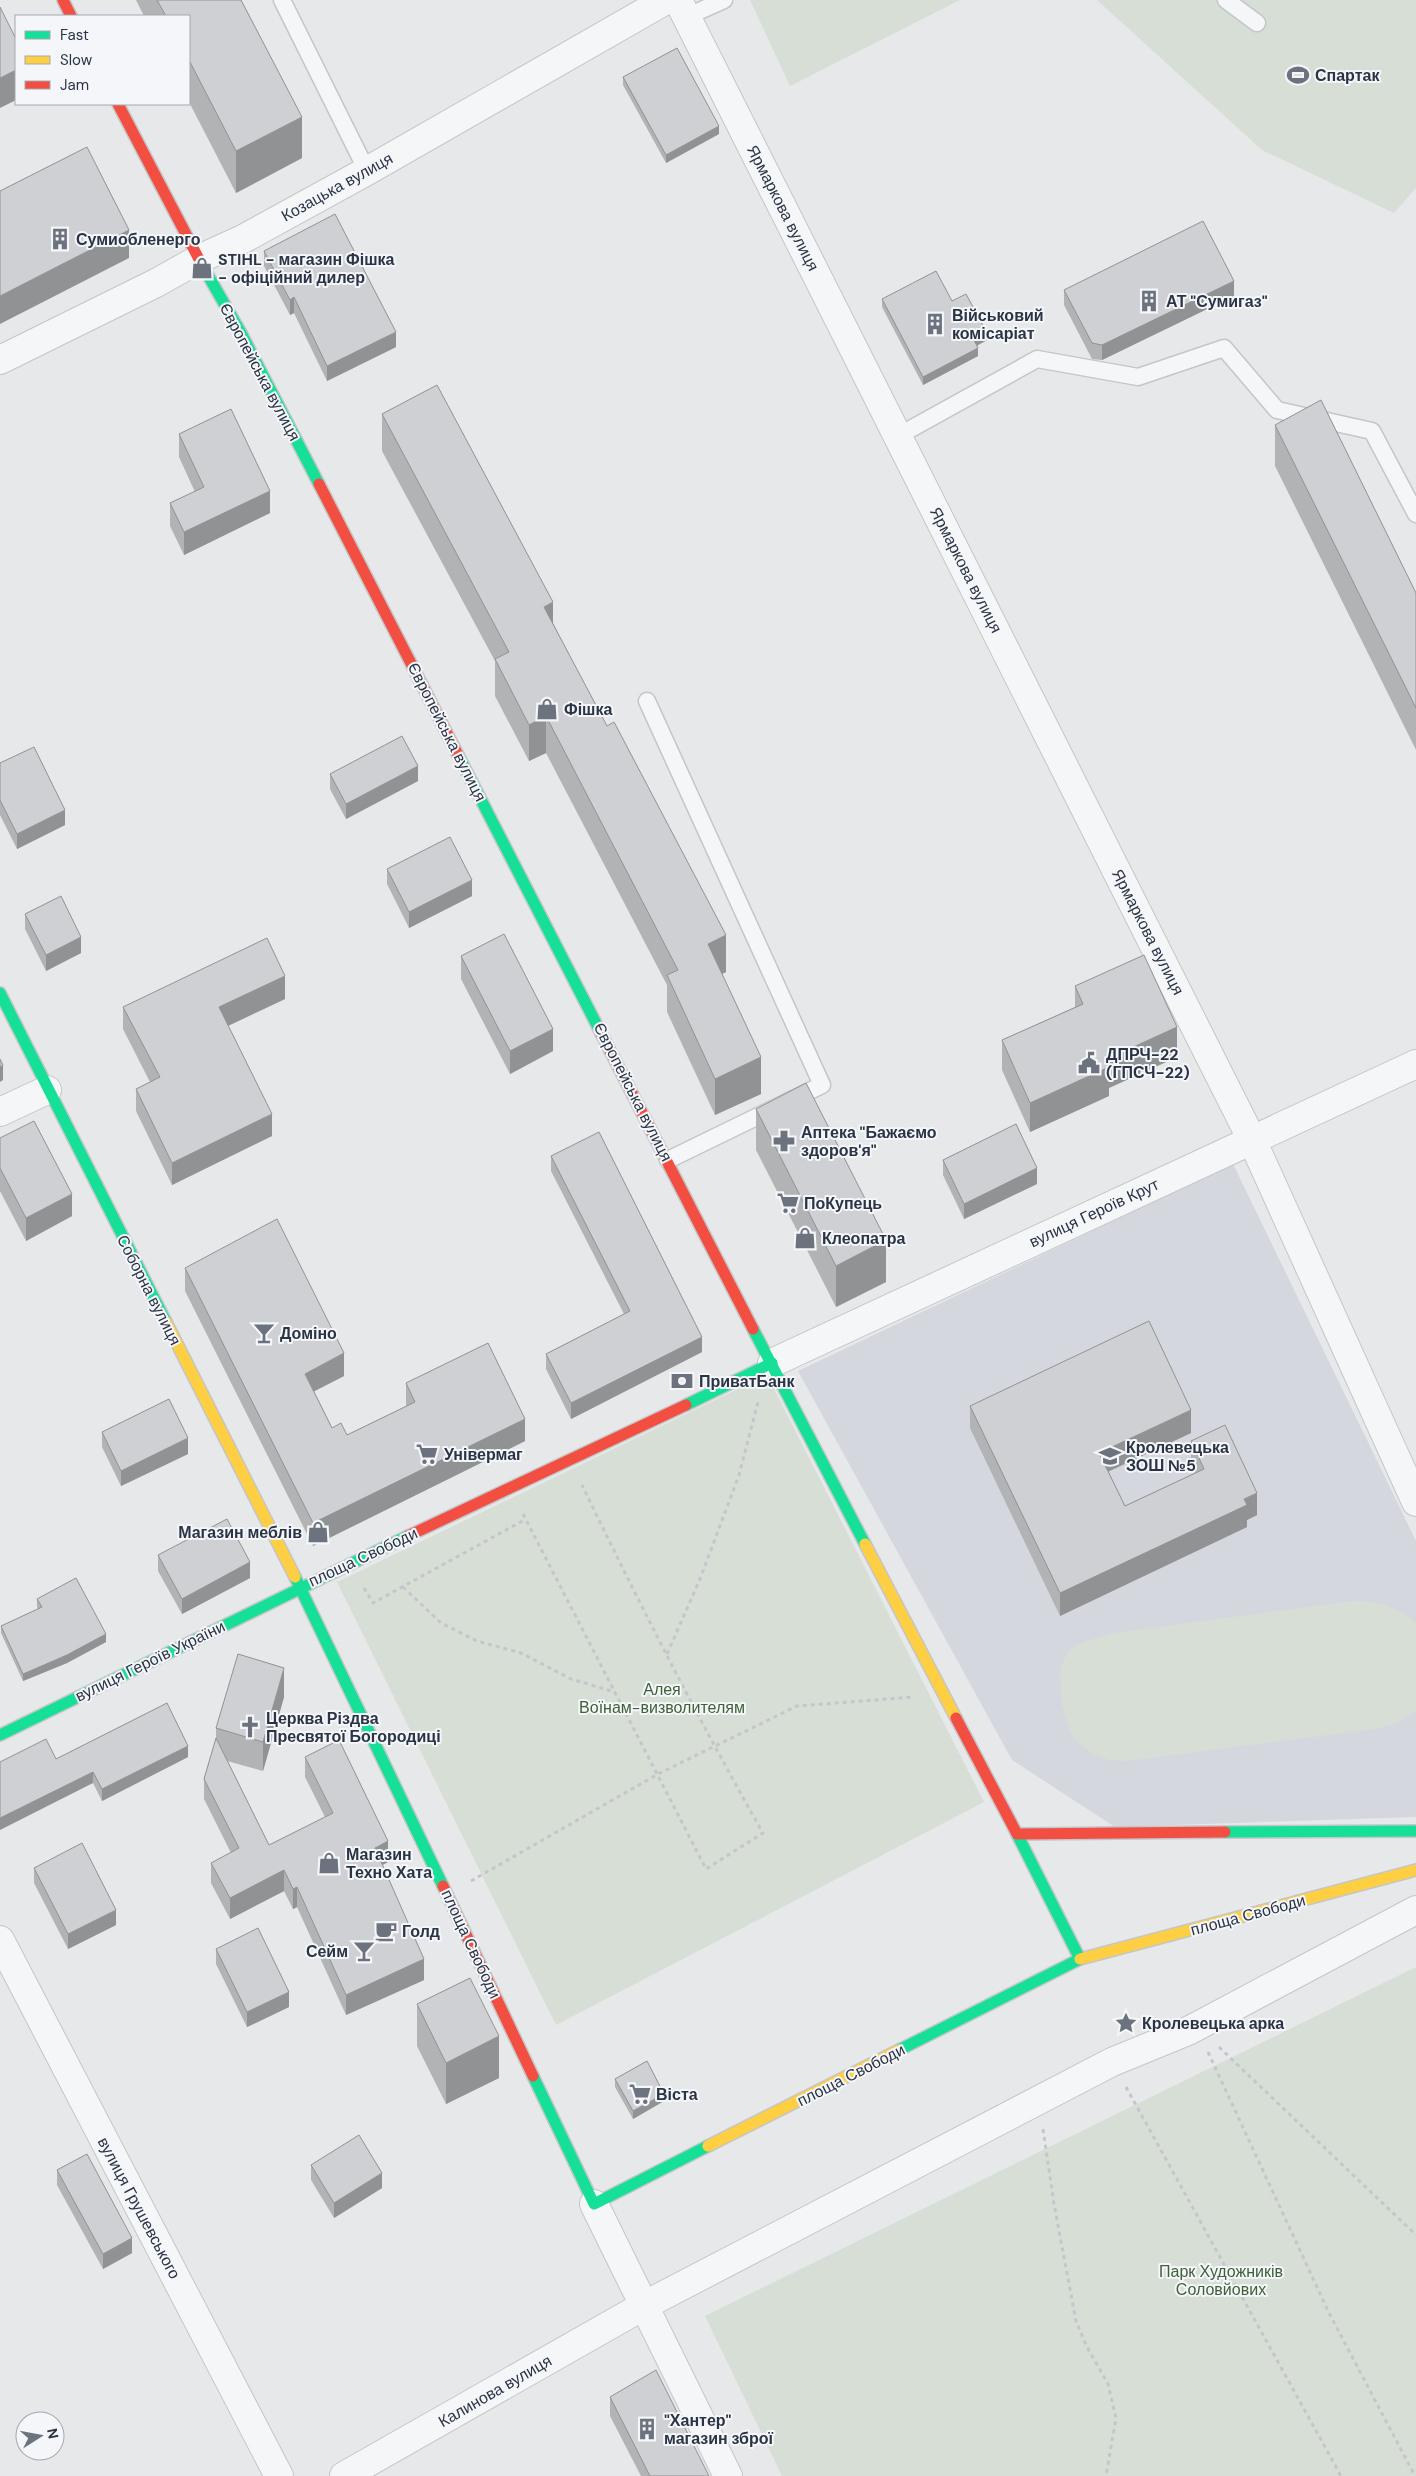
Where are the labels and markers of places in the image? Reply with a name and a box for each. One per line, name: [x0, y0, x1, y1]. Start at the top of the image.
sports icon: Спартак: [1285, 62, 1311, 88]
place label: Спартак: [1315, 65, 1380, 86]
building icon: Сумиобленерго: [47, 226, 73, 252]
place label: Сумиобленерго: [76, 229, 201, 250]
place label: STIHL - магазин Фішка - офіційний дилер: [218, 249, 394, 288]
shop icon: STIHL - магазин Фішка - офіційний дилер: [189, 255, 215, 281]
building icon: АТ "Сумигаз": [1136, 288, 1162, 314]
place label: АТ "Сумигаз": [1166, 291, 1268, 312]
place label: Військовий комісаріат: [952, 305, 1044, 344]
building icon: Військовий комісаріат: [922, 311, 948, 337]
shop icon: Фішка: [534, 696, 560, 722]
place label: Фішка: [564, 699, 612, 720]
place label: ДПРЧ-22 (ГПСЧ-22): [1106, 1044, 1190, 1083]
public building icon: ДПРЧ-22 (ГПСЧ-22): [1076, 1050, 1102, 1076]
place label: Аптека "Бажаємо здоров'я": [801, 1122, 937, 1161]
pharmacy icon: Аптека "Бажаємо здоров'я": [771, 1128, 797, 1154]
supermarket icon: ПоКупець: [775, 1190, 801, 1216]
place label: ПоКупець: [804, 1193, 882, 1214]
shop icon: Клеопатра: [792, 1225, 818, 1251]
place label: Клеопатра: [822, 1228, 906, 1249]
bar icon: Доміно: [251, 1320, 277, 1346]
place label: Доміно: [280, 1323, 337, 1344]
bank icon: ПриватБанк: [669, 1368, 695, 1394]
place label: ПриватБанк: [699, 1371, 796, 1392]
place label: Кролевецька ЗОШ №5: [1126, 1437, 1229, 1476]
supermarket icon: Універмаг: [414, 1441, 440, 1467]
school or university icon: Кролевецька ЗОШ №5: [1097, 1443, 1123, 1469]
place label: Універмаг: [444, 1444, 523, 1465]
shop icon: Магазин меблів: [305, 1519, 331, 1545]
place label: Магазин меблів: [178, 1522, 302, 1543]
place label: Церква Різдва Пресвятої Богородиці: [266, 1708, 441, 1747]
church icon: Церква Різдва Пресвятої Богородиці: [237, 1714, 263, 1740]
place label: Магазин Техно Хата: [346, 1844, 432, 1883]
shop icon: Магазин Техно Хата: [316, 1850, 342, 1876]
cafe icon: Голд: [373, 1918, 399, 1944]
place label: Голд: [402, 1921, 440, 1942]
bar icon: Сейм: [351, 1938, 377, 1964]
place label: Сейм: [306, 1941, 348, 1962]
place icon: Кролевецька арка: [1113, 2010, 1139, 2036]
place label: Кролевецька арка: [1142, 2013, 1284, 2034]
supermarket icon: Віста: [627, 2081, 653, 2107]
place label: Віста: [656, 2084, 698, 2105]
place label: "Хантер" магазин зброї: [664, 2410, 773, 2449]
building icon: "Хантер" магазин зброї: [634, 2416, 660, 2442]

